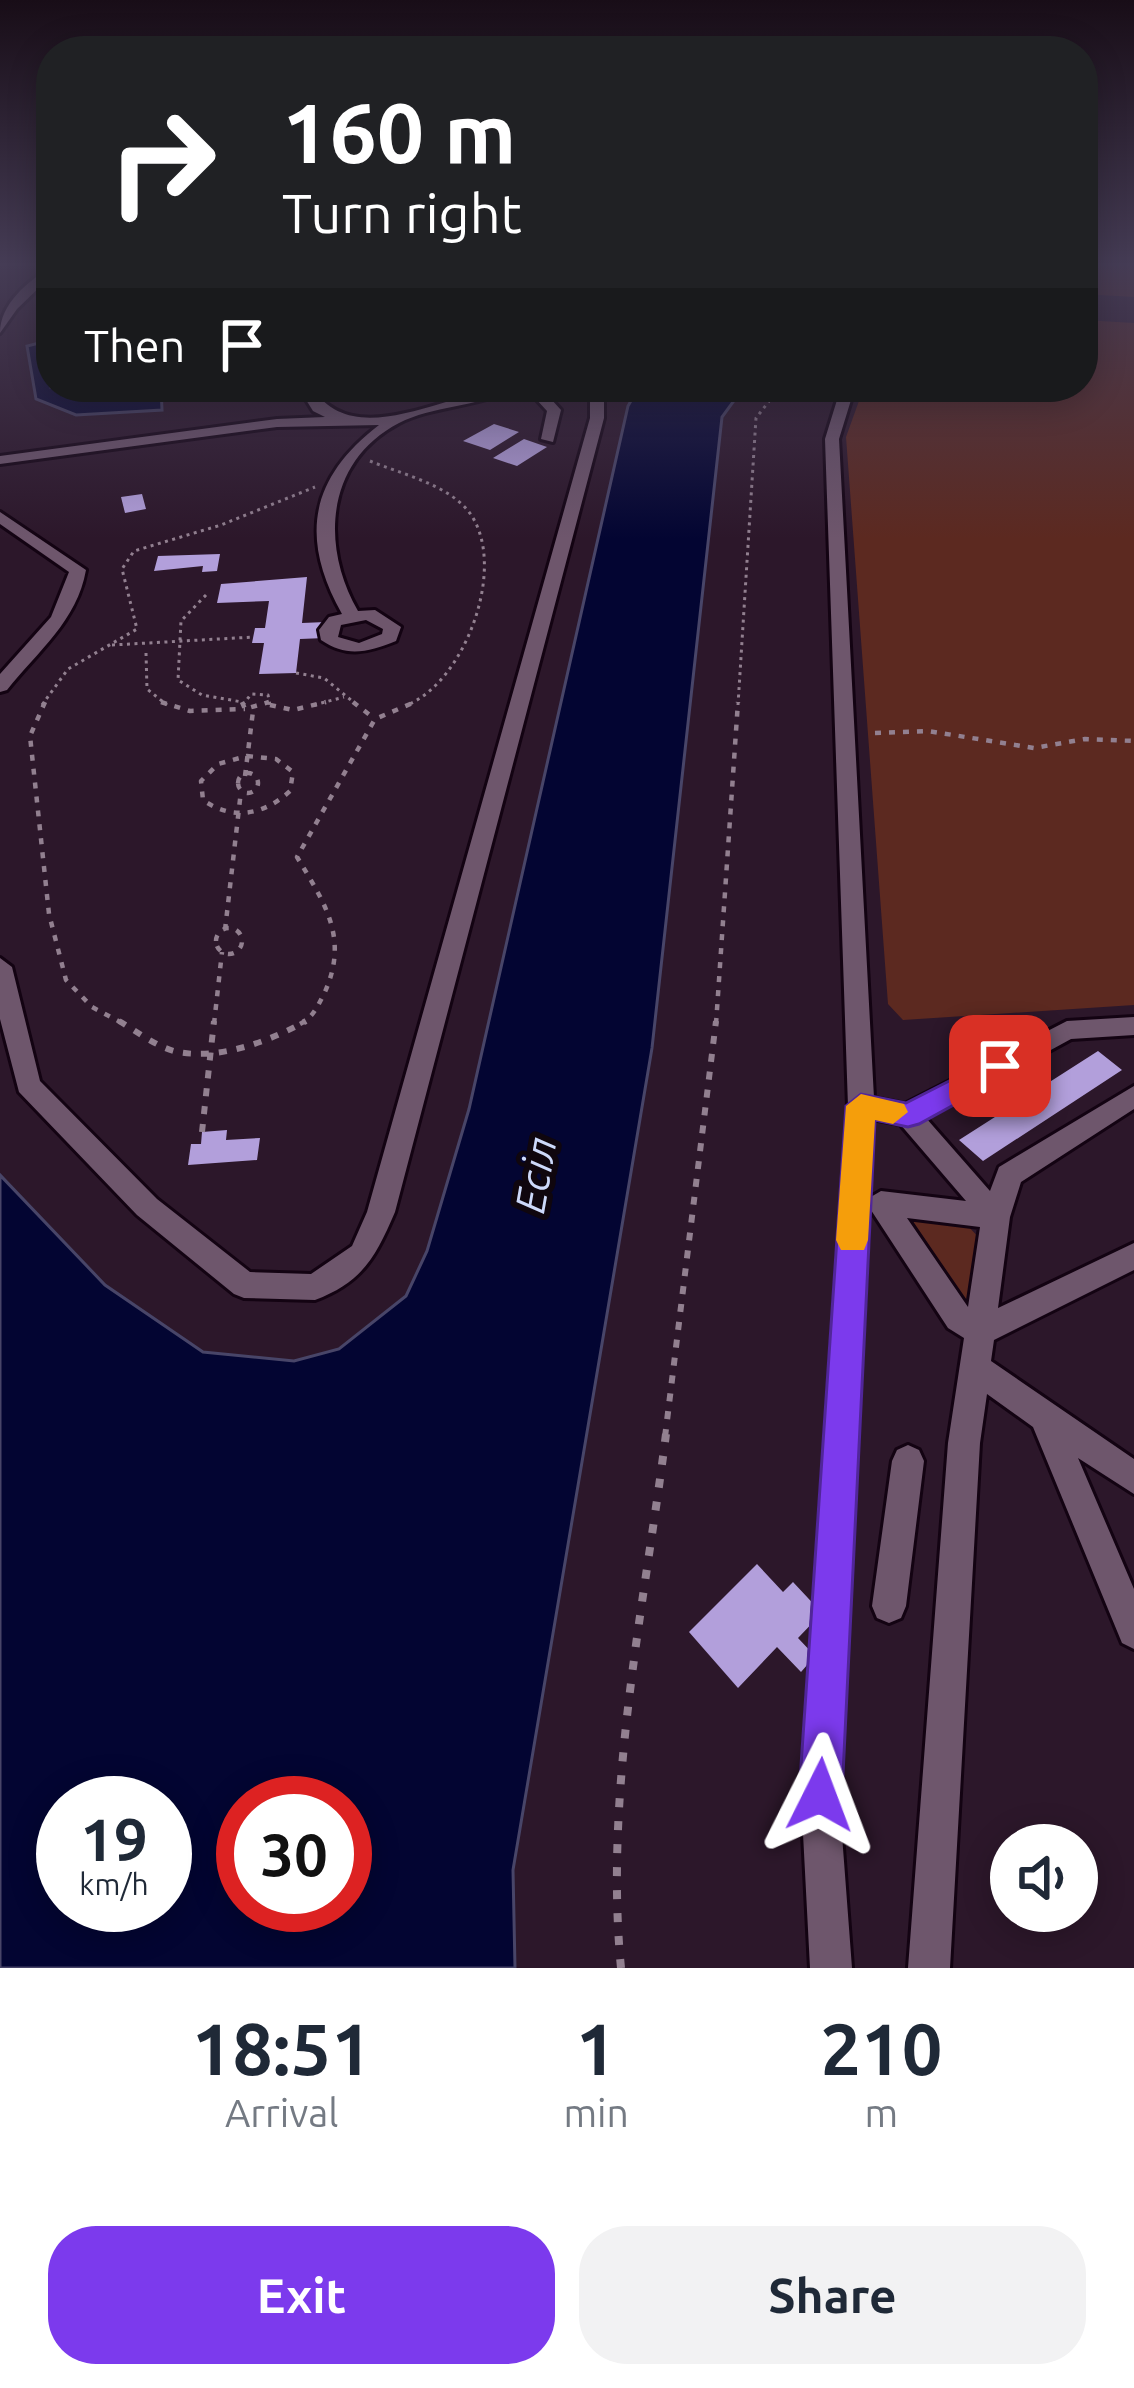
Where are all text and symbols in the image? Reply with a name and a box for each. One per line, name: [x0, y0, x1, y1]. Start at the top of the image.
icon: right: [84, 84, 240, 240]
text: 160 m: [282, 85, 516, 179]
text: Turn right: [282, 183, 522, 243]
icon: arrive: [209, 312, 275, 378]
text: Then: [84, 320, 185, 371]
pin: [949, 1015, 1051, 1117]
icon: arrive: [967, 1033, 1033, 1099]
water label: Есіл: [505, 1134, 565, 1216]
position arrow: [757, 1732, 883, 1858]
speed limit sign: 30: [216, 1776, 372, 1932]
text: 19: [80, 1805, 148, 1872]
map controls: [990, 1824, 1098, 1932]
button: sound: [990, 1824, 1098, 1932]
text: km/h: [79, 1867, 149, 1901]
text: 18:51: [192, 2008, 372, 2089]
text: 1: [576, 2008, 616, 2089]
text: 210: [820, 2008, 942, 2089]
text: Arrival: [225, 2091, 339, 2134]
text: min: [563, 2091, 629, 2134]
text: m: [865, 2091, 898, 2134]
button: Exit: [48, 2226, 555, 2364]
button: Share: [579, 2226, 1086, 2364]

